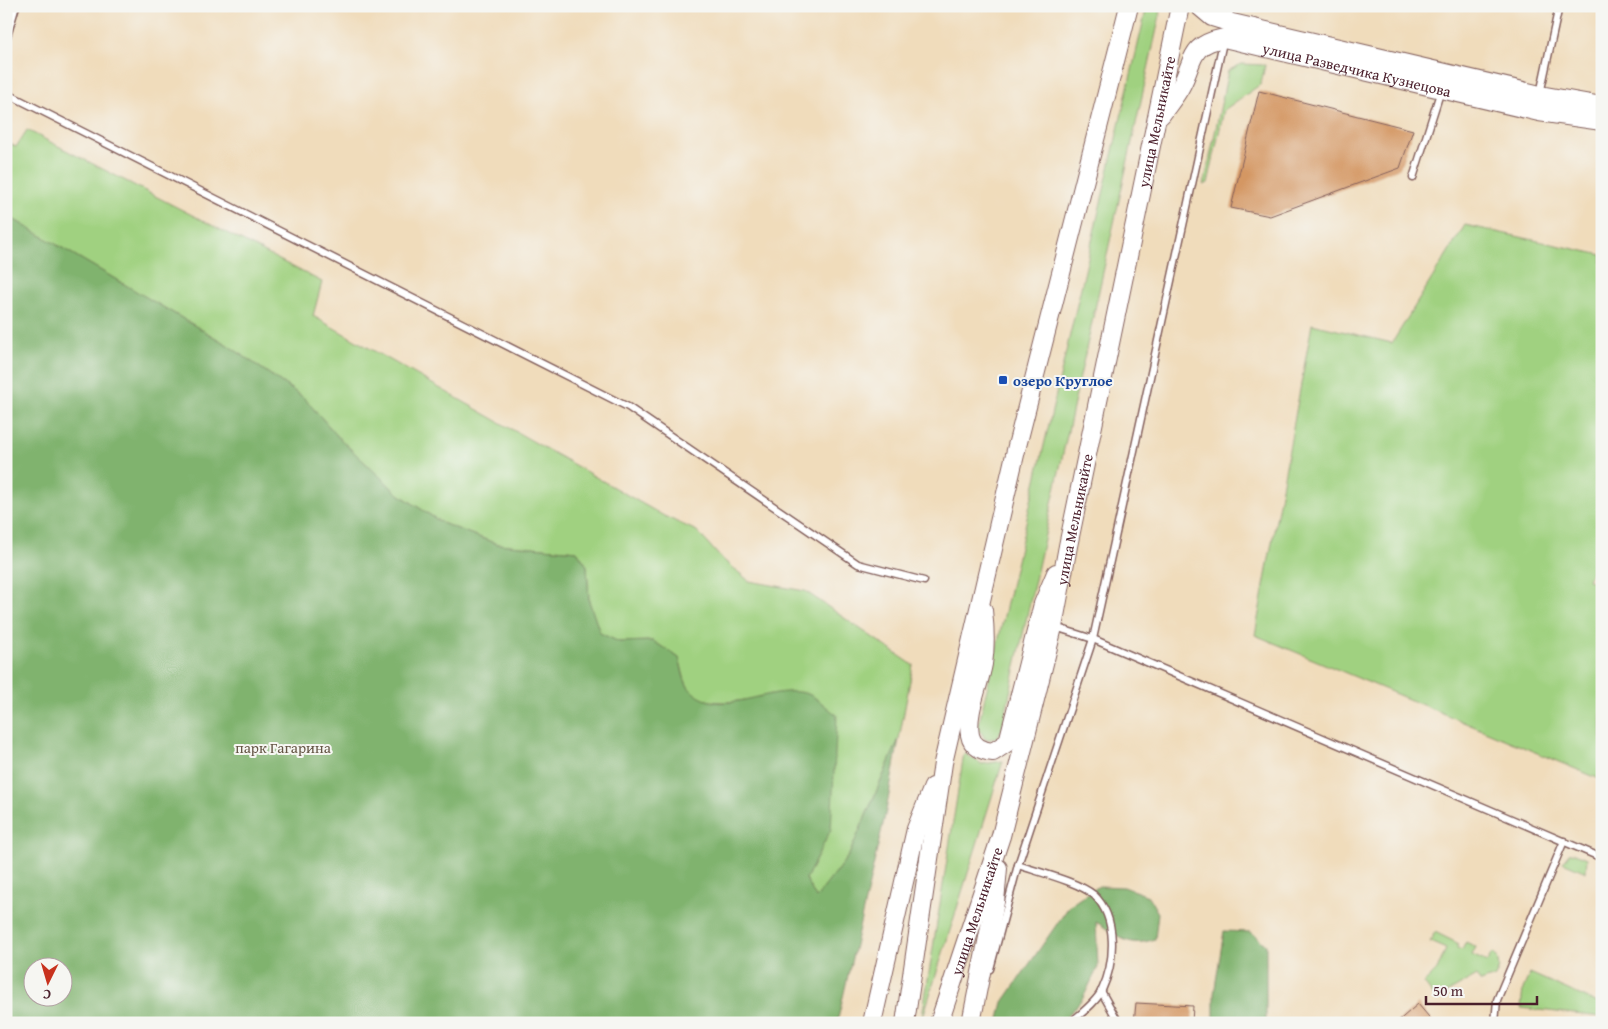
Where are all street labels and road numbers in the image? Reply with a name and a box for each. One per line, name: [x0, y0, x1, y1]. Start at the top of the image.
street label: улица Разведчика Кузнецова: [1259, 37, 1454, 102]
street label: улица Мельникайте: [1132, 54, 1180, 190]
street label: улица Мельникайте: [1050, 452, 1097, 588]
street label: улица Мельникайте: [945, 844, 1007, 979]

